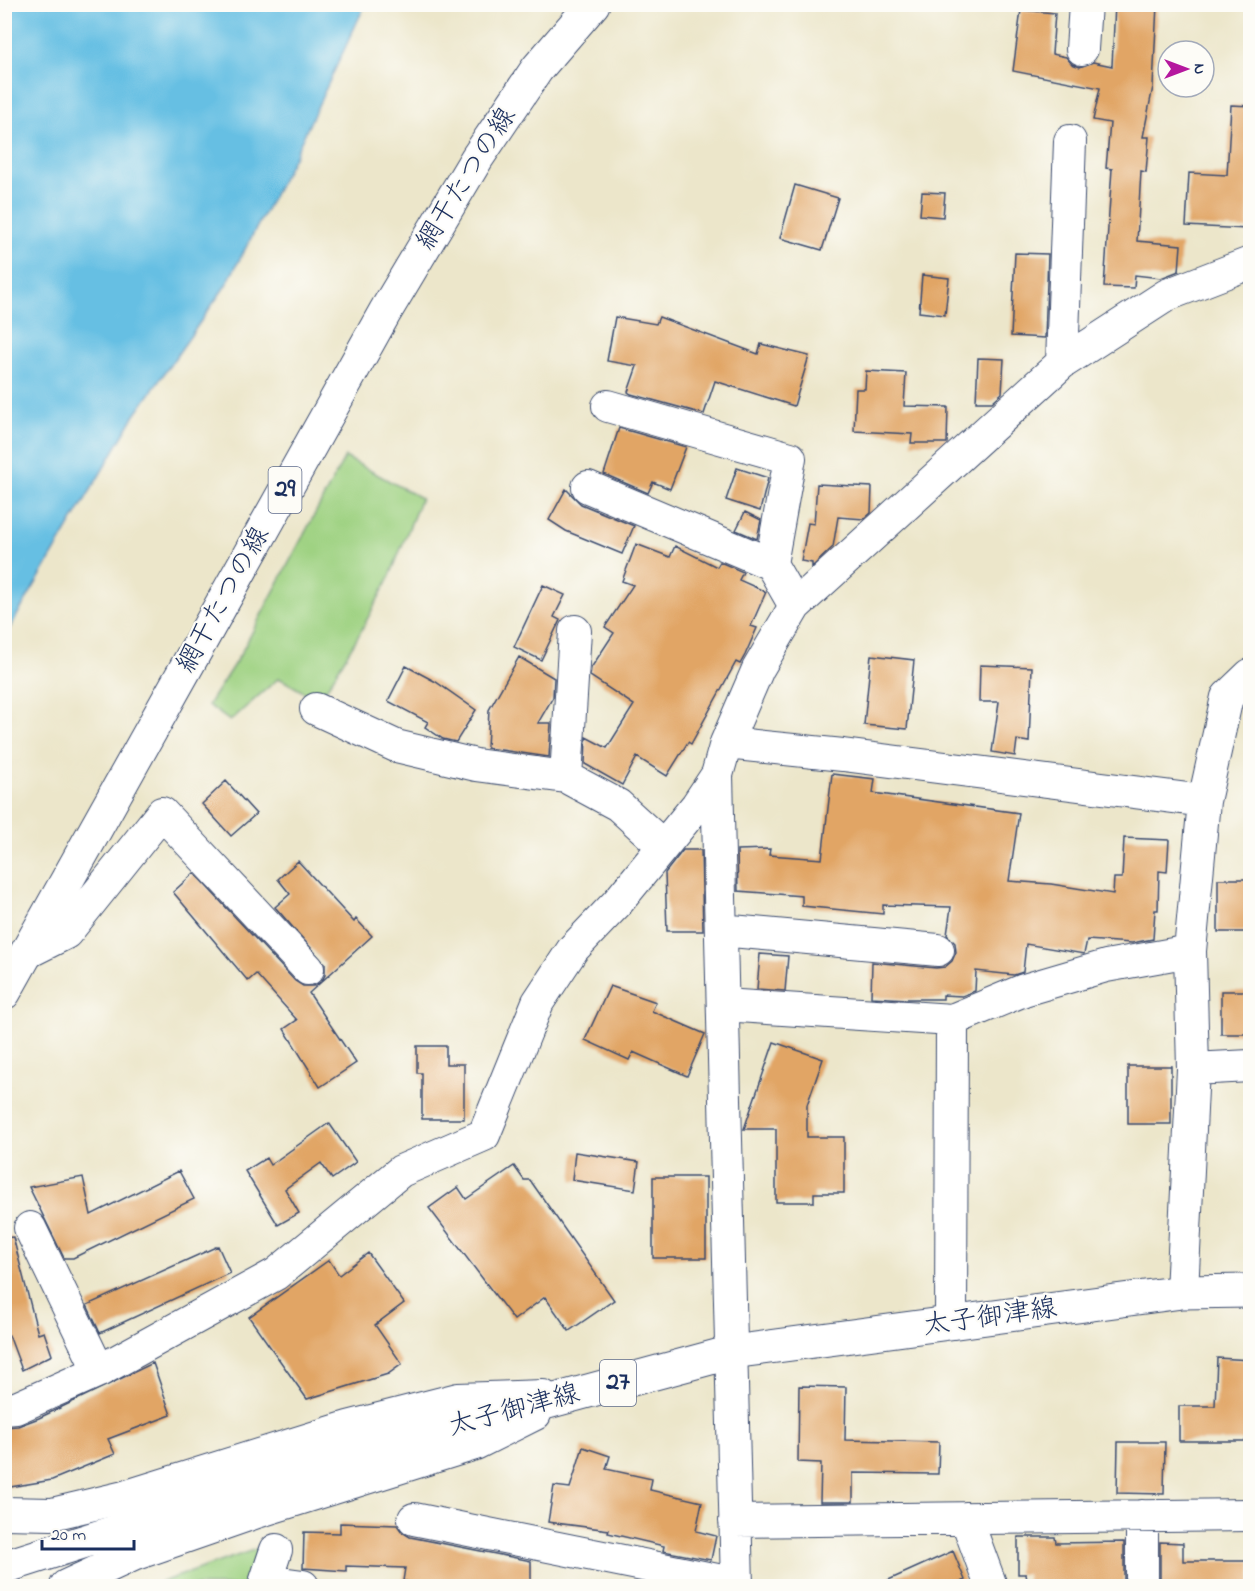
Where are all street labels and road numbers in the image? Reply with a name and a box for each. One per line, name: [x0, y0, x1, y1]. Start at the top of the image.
street label: 網干たつの線: [408, 100, 526, 258]
road number: 29: [268, 467, 302, 513]
street label: 網干たつの線: [168, 520, 280, 680]
street label: 太子御津線: [920, 1289, 1060, 1347]
road number: 27: [600, 1360, 636, 1406]
street label: 太子御津線: [444, 1375, 584, 1447]

